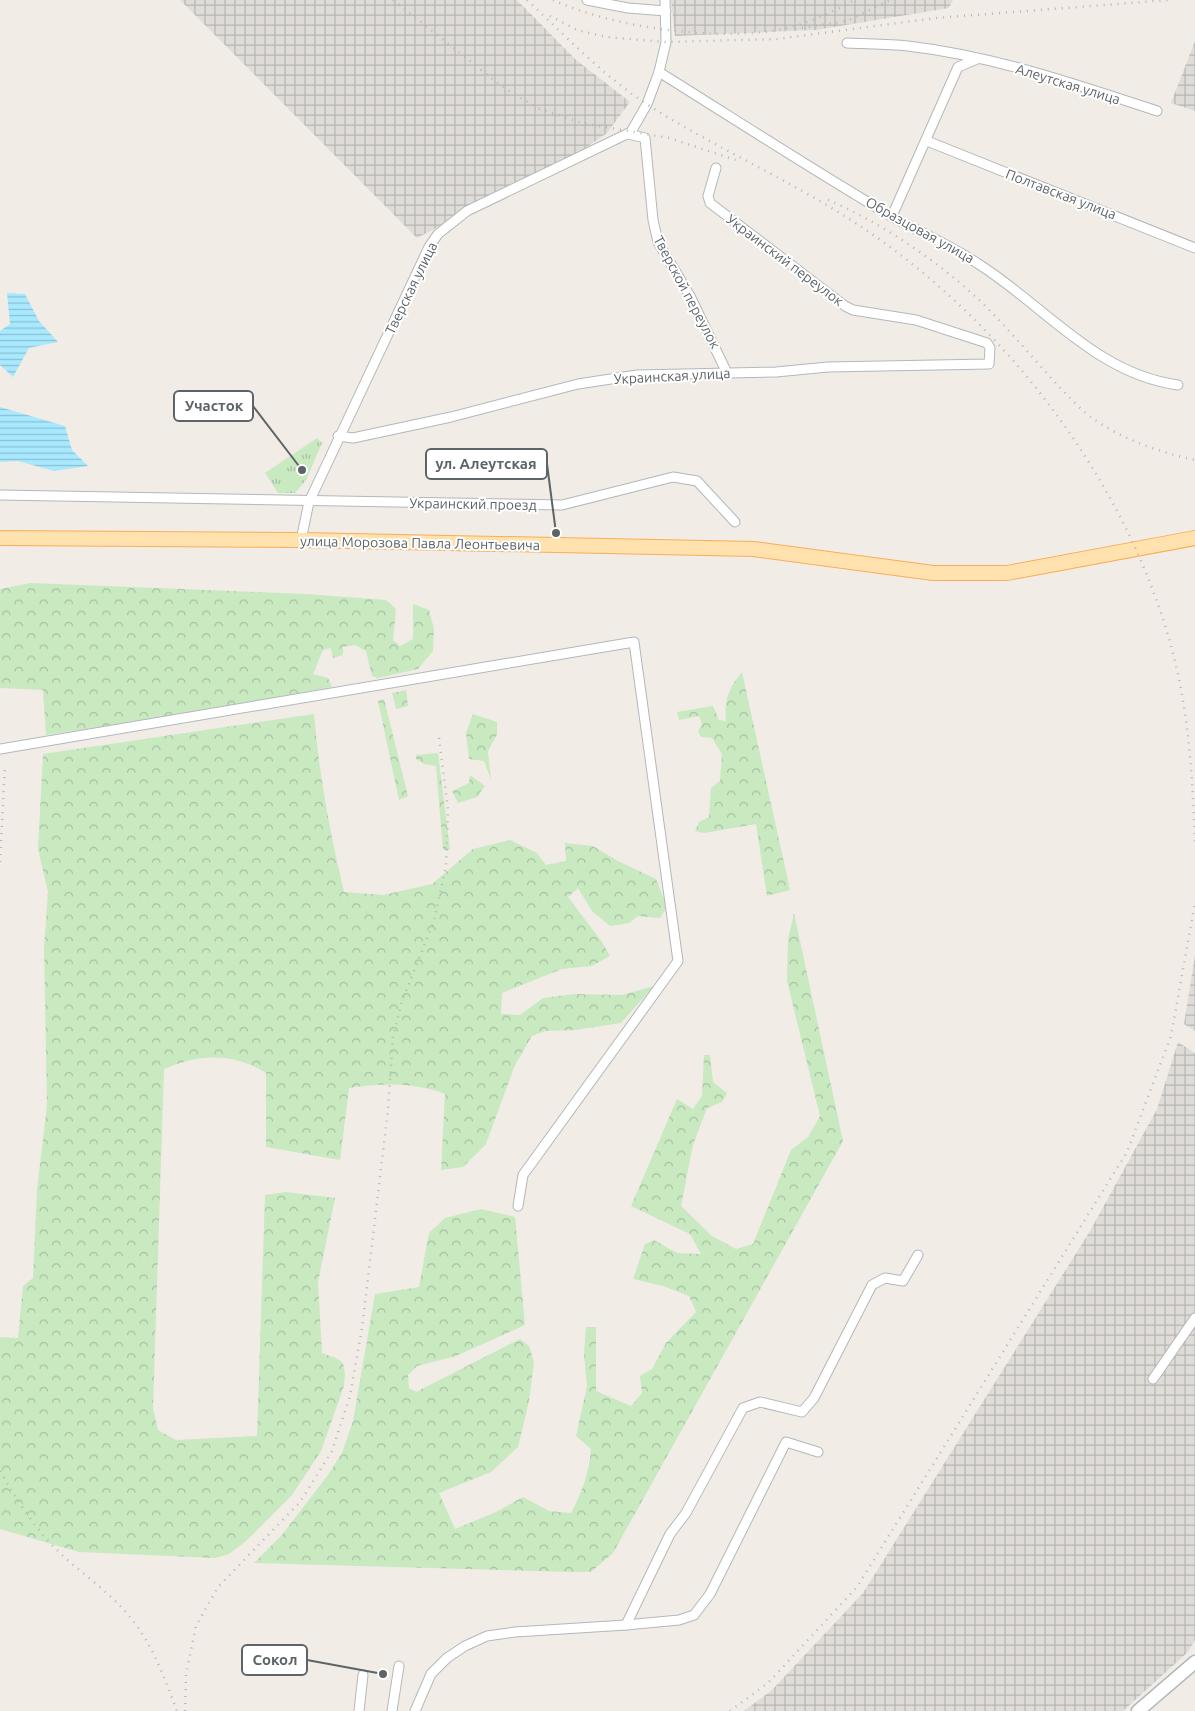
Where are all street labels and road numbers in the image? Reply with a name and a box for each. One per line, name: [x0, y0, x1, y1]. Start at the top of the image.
street label: Алеутская улица: [1014, 60, 1122, 108]
street label: Полтавская улица: [1003, 166, 1119, 222]
street label: Образцовая улица: [863, 194, 977, 266]
street label: Украинский переулок: [723, 211, 847, 309]
street label: Тверской переулок: [650, 233, 724, 351]
street label: Тверская улица: [382, 239, 440, 337]
street label: Украинская улица: [613, 365, 731, 387]
street label: Украинский проезд: [409, 495, 537, 513]
street label: улица Морозова Павла Леонтьевича: [300, 533, 540, 553]

